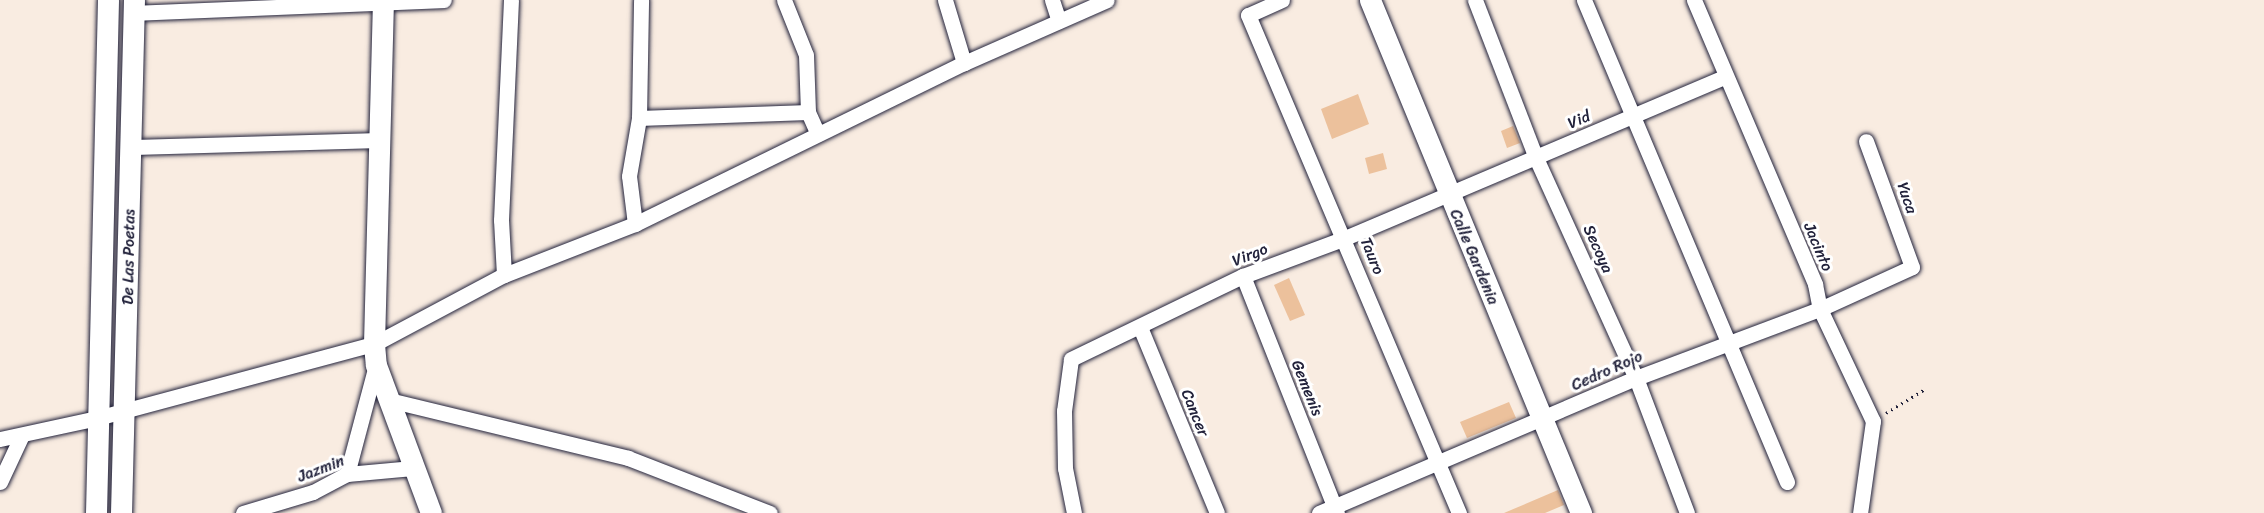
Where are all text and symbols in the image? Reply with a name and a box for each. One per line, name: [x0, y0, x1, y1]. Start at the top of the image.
street label: Vid: [1565, 107, 1593, 133]
street label: Yuca: [1893, 180, 1921, 216]
street label: Calle Gardenia: [1445, 206, 1503, 308]
street label: De Las Poetas: [119, 208, 139, 306]
street label: Jacinto: [1799, 220, 1837, 274]
street label: Secoya: [1579, 222, 1617, 276]
street label: Tauro: [1356, 235, 1388, 277]
street label: Virgo: [1229, 239, 1271, 271]
street label: Cedro Rojo: [1568, 347, 1646, 395]
street label: Gemenis: [1287, 357, 1327, 419]
street label: Cancer: [1177, 386, 1213, 440]
street label: Jazmin: [295, 451, 347, 487]

